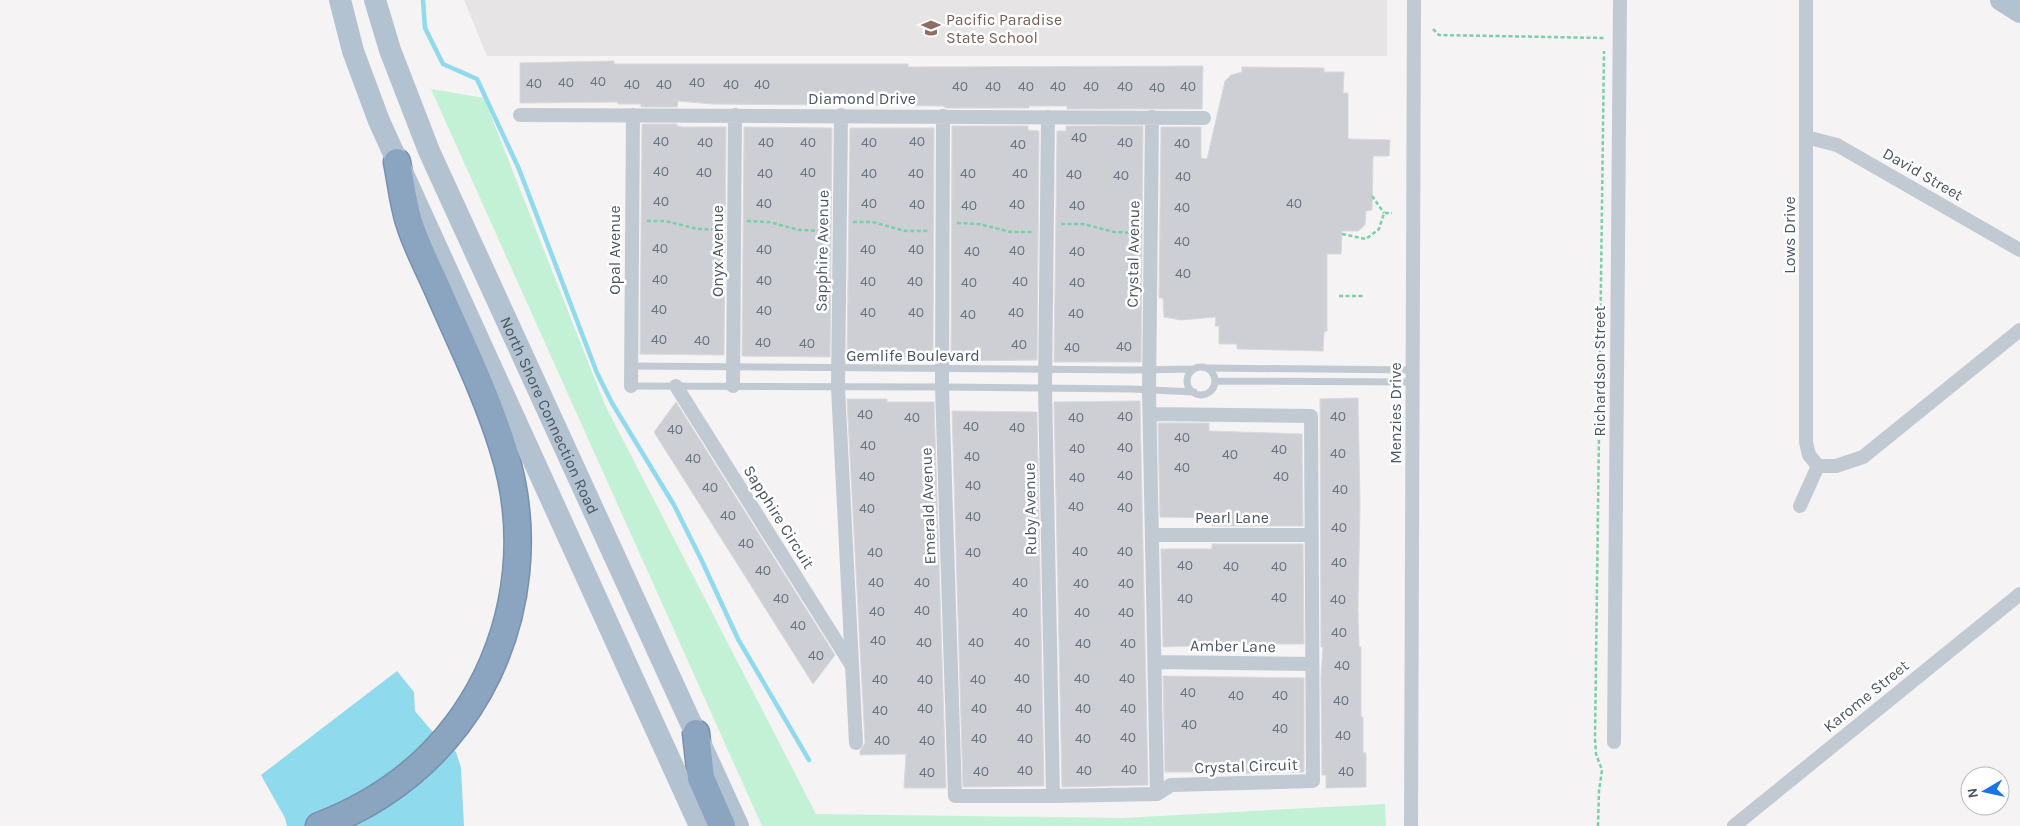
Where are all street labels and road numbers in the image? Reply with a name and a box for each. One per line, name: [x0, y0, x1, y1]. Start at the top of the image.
street label: Diamond Drive: [808, 89, 916, 108]
street label: David Street: [1880, 143, 1966, 205]
street label: Sapphire Avenue: [811, 190, 833, 312]
street label: Lows Drive: [1780, 196, 1799, 274]
street label: Crystal Avenue: [1123, 200, 1143, 308]
street label: Opal Avenue: [605, 205, 624, 295]
street label: Onyx Avenue: [708, 205, 727, 297]
street label: Richardson Street: [1590, 305, 1609, 437]
street label: North Shore Connection Road: [497, 313, 603, 517]
street label: Gemlife Boulevard: [846, 346, 980, 365]
street label: Menzies Drive: [1386, 362, 1405, 464]
street label: Emerald Avenue: [916, 447, 940, 565]
street label: Sapphire Circuit: [740, 462, 818, 572]
street label: Ruby Avenue: [1020, 462, 1040, 556]
street label: Pearl Lane: [1195, 508, 1269, 527]
street label: Amber Lane: [1190, 636, 1276, 656]
street label: Karome Street: [1820, 656, 1912, 736]
street label: Crystal Circuit: [1194, 755, 1298, 777]

